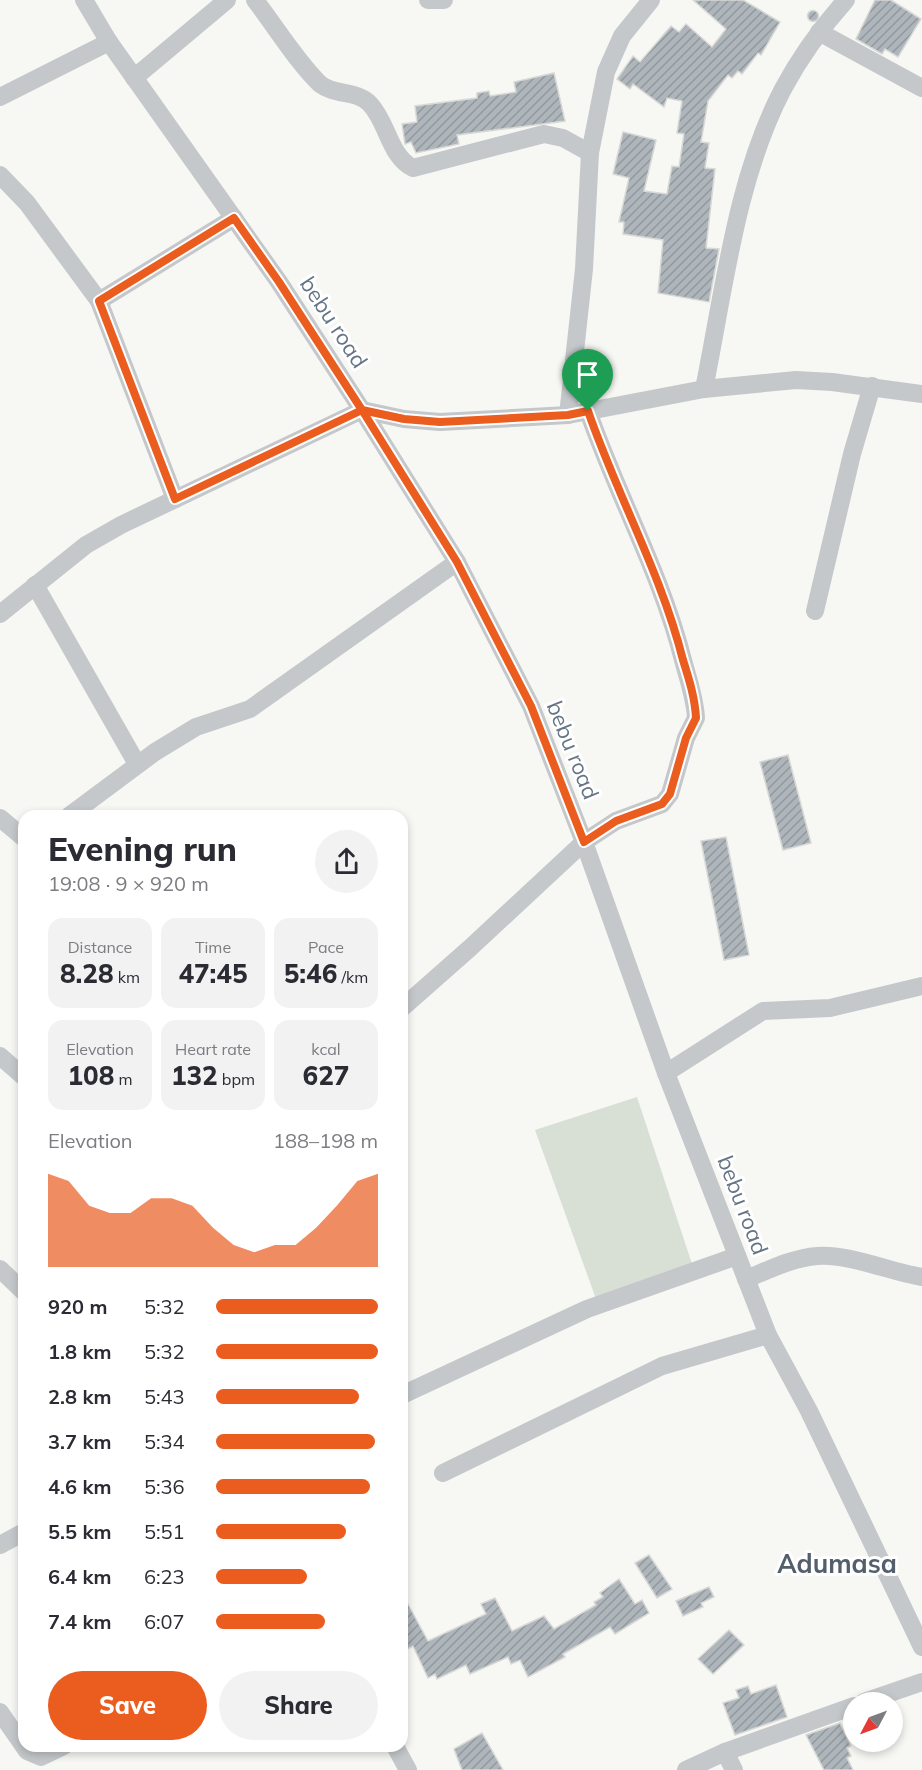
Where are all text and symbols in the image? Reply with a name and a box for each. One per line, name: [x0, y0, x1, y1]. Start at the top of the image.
street label: bebu road: [294, 271, 374, 373]
pin: [562, 349, 613, 411]
icon: arrive: [571, 358, 604, 391]
street label: bebu road: [541, 697, 605, 803]
text: Evening run: [48, 828, 237, 869]
button: share: [315, 830, 378, 893]
text: 19:08 · 9 × 920 m: [48, 871, 209, 896]
text: Distance: [68, 937, 132, 957]
text: Time: [195, 937, 231, 957]
text: Pace: [308, 937, 344, 957]
text: 8.28: [60, 957, 114, 990]
text: 47:45: [178, 957, 248, 990]
text: 5:46: [284, 957, 337, 990]
text: km: [114, 967, 140, 987]
text: /km: [337, 967, 368, 987]
text: Elevation: [66, 1039, 134, 1059]
text: Heart rate: [175, 1039, 251, 1059]
text: kcal: [311, 1039, 341, 1059]
text: 108: [67, 1059, 114, 1092]
text: 132: [171, 1059, 218, 1092]
text: 627: [303, 1059, 349, 1092]
text: m: [114, 1069, 133, 1089]
text: bpm: [218, 1069, 255, 1089]
text: Elevation: [48, 1128, 133, 1153]
text: 188–198 m: [273, 1128, 378, 1153]
street label: bebu road: [711, 1152, 775, 1258]
text: 920 m: [48, 1294, 107, 1319]
text: 5:32: [144, 1294, 185, 1319]
text: 1.8 km: [48, 1339, 111, 1364]
text: 5:32: [144, 1339, 185, 1364]
text: 2.8 km: [48, 1384, 111, 1409]
text: 5:43: [144, 1384, 185, 1409]
text: 3.7 km: [48, 1429, 111, 1454]
text: 5:34: [144, 1429, 185, 1454]
text: 4.6 km: [48, 1474, 111, 1499]
text: 5:36: [144, 1474, 185, 1499]
text: 5.5 km: [48, 1519, 111, 1544]
text: 5:51: [144, 1519, 185, 1544]
district label: Adumasa: [777, 1547, 897, 1580]
text: 6.4 km: [48, 1564, 111, 1589]
text: 6:23: [144, 1564, 185, 1589]
text: 7.4 km: [48, 1609, 111, 1634]
text: 6:07: [144, 1609, 185, 1634]
button: Save: [48, 1671, 207, 1740]
button: Share: [219, 1671, 378, 1740]
north arrow: [843, 1692, 903, 1752]
map controls: [843, 1692, 903, 1752]

